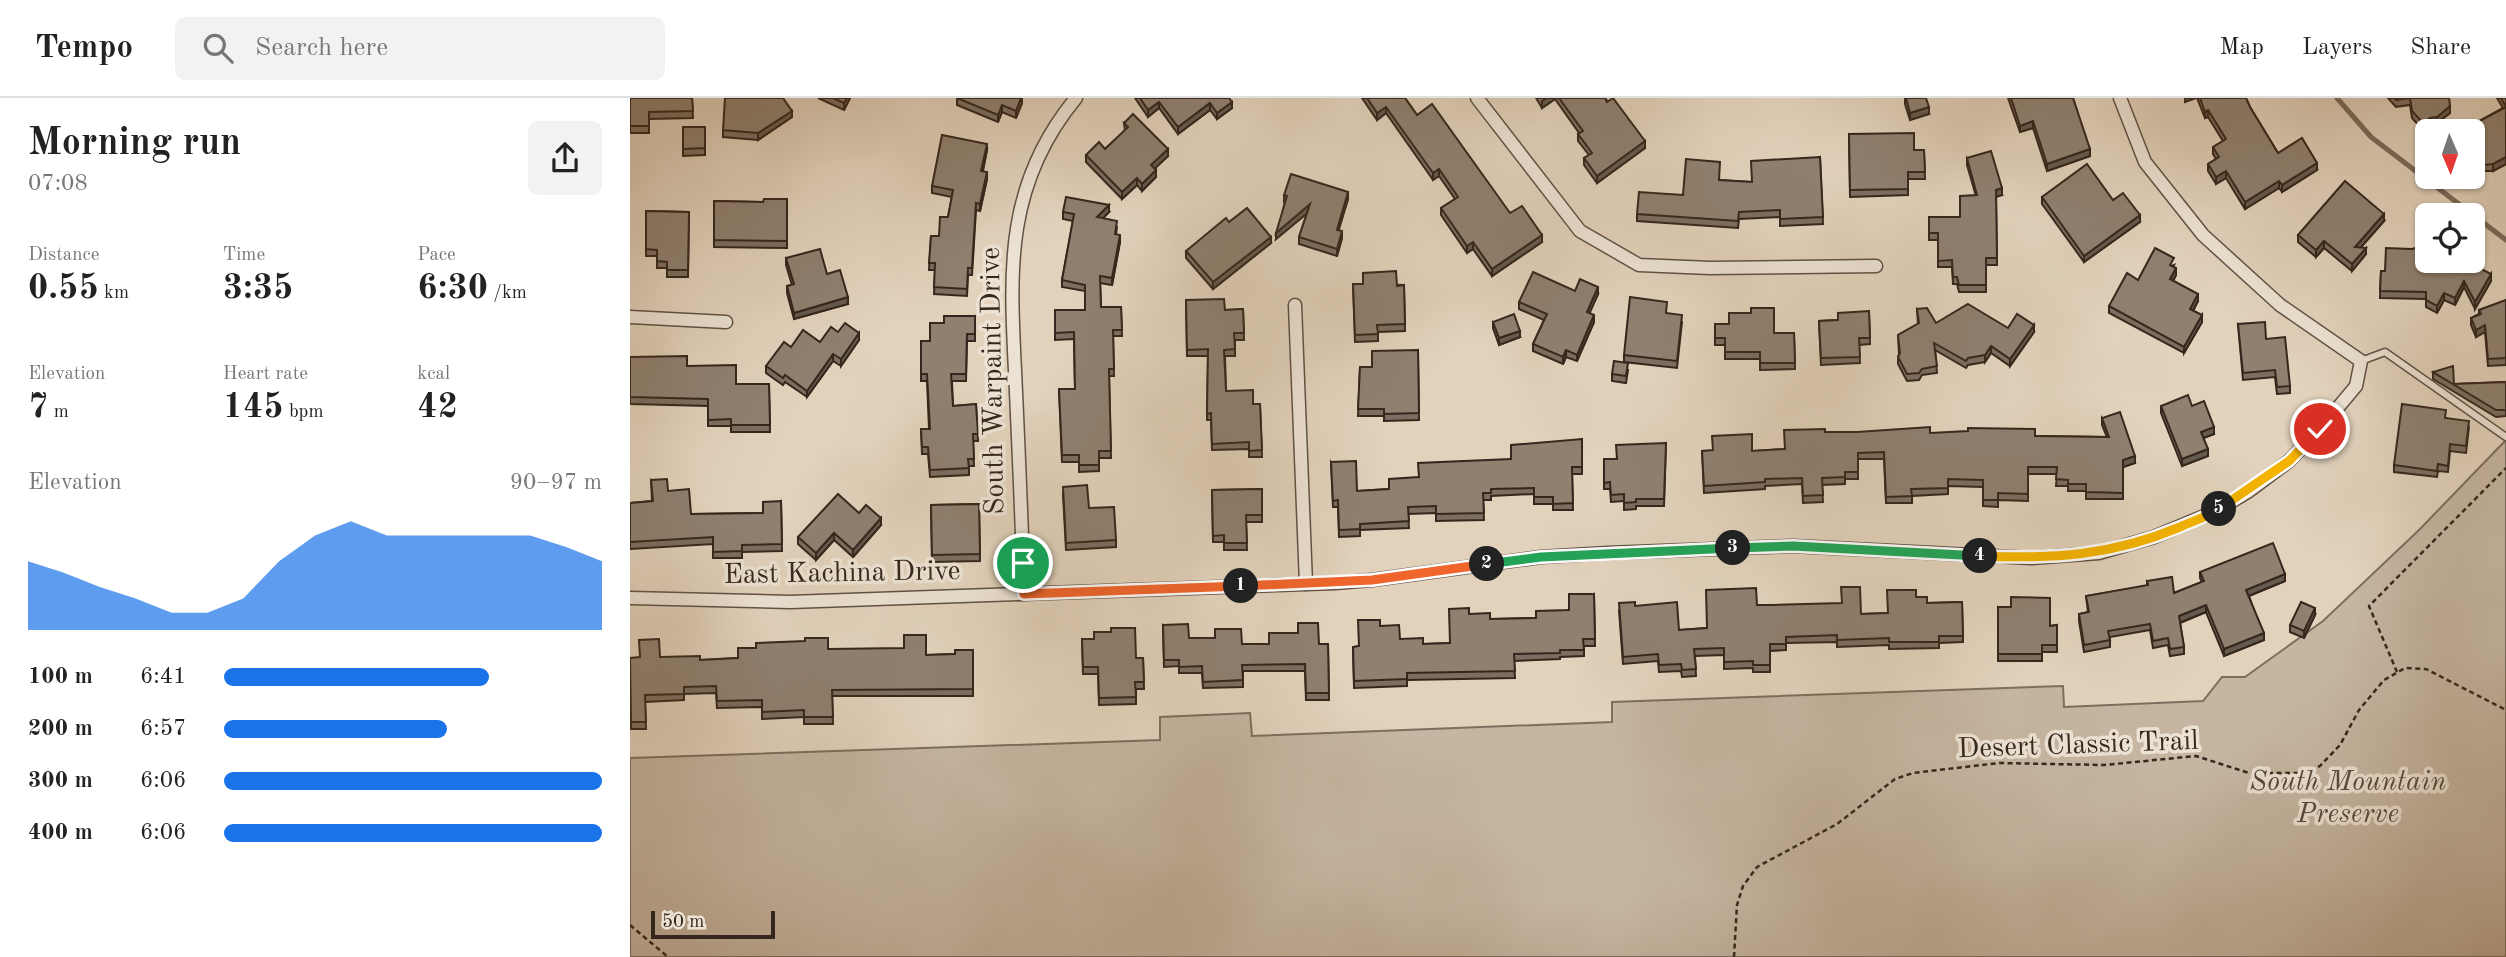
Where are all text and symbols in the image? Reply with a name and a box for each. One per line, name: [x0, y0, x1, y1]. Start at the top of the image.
search box: [175, 17, 665, 80]
icon: search: [199, 29, 237, 67]
text: Tempo: [35, 32, 133, 65]
text: Search here: [255, 35, 388, 61]
text: Map: [2220, 36, 2264, 60]
text: Layers: [2302, 36, 2372, 60]
text: Share: [2410, 36, 2471, 60]
north arrow: [2415, 119, 2485, 189]
map controls: [2415, 119, 2485, 273]
button: share: [528, 121, 602, 195]
text: Morning run: [28, 125, 241, 163]
text: 07:08: [28, 172, 88, 195]
button: locate: [2415, 203, 2485, 273]
text: Distance: [28, 246, 100, 265]
text: Time: [223, 246, 265, 265]
text: Pace: [417, 246, 456, 265]
street label: South Warpaint Drive: [978, 247, 1010, 515]
text: 0.55: [28, 271, 99, 306]
text: 3:35: [223, 271, 293, 306]
text: 6:30: [417, 271, 488, 306]
text: km: [99, 284, 129, 303]
text: /km: [488, 284, 527, 303]
text: Elevation: [28, 365, 105, 384]
text: Heart rate: [223, 365, 308, 384]
text: kcal: [417, 365, 450, 384]
text: 7: [28, 390, 48, 425]
text: 145: [223, 390, 284, 425]
text: 42: [417, 390, 458, 425]
pin: [2290, 399, 2350, 459]
text: m: [48, 403, 69, 422]
text: bpm: [284, 403, 324, 422]
icon: check: [2301, 410, 2339, 448]
text: Elevation: [28, 471, 122, 494]
text: 90–97 m: [510, 471, 602, 494]
pin: 5: [2202, 492, 2236, 526]
text: 5: [2213, 499, 2224, 518]
pin: 3: [1716, 531, 1750, 566]
pin: [993, 533, 1053, 593]
text: 3: [1727, 538, 1738, 557]
pin: 4: [1962, 538, 1998, 574]
icon: arrive: [1004, 544, 1042, 582]
pin: 2: [1470, 546, 1504, 582]
text: 4: [1974, 546, 1985, 565]
text: 2: [1481, 554, 1492, 573]
street label: East Kachina Drive: [723, 558, 961, 590]
pin: 1: [1224, 568, 1258, 603]
text: 1: [1235, 576, 1246, 595]
text: 100 m: [28, 665, 93, 688]
text: 6:41: [140, 665, 186, 688]
text: 200 m: [28, 717, 93, 740]
text: 6:57: [140, 717, 186, 740]
street label: Desert Classic Trail: [1957, 728, 2199, 764]
text: 300 m: [28, 769, 93, 792]
text: 6:06: [140, 769, 186, 792]
park label: South Mountain Preserve: [2250, 769, 2446, 829]
text: 400 m: [28, 821, 93, 844]
text: 6:06: [140, 821, 186, 844]
scale bar: [651, 908, 775, 940]
text: 50 m: [662, 913, 704, 932]

